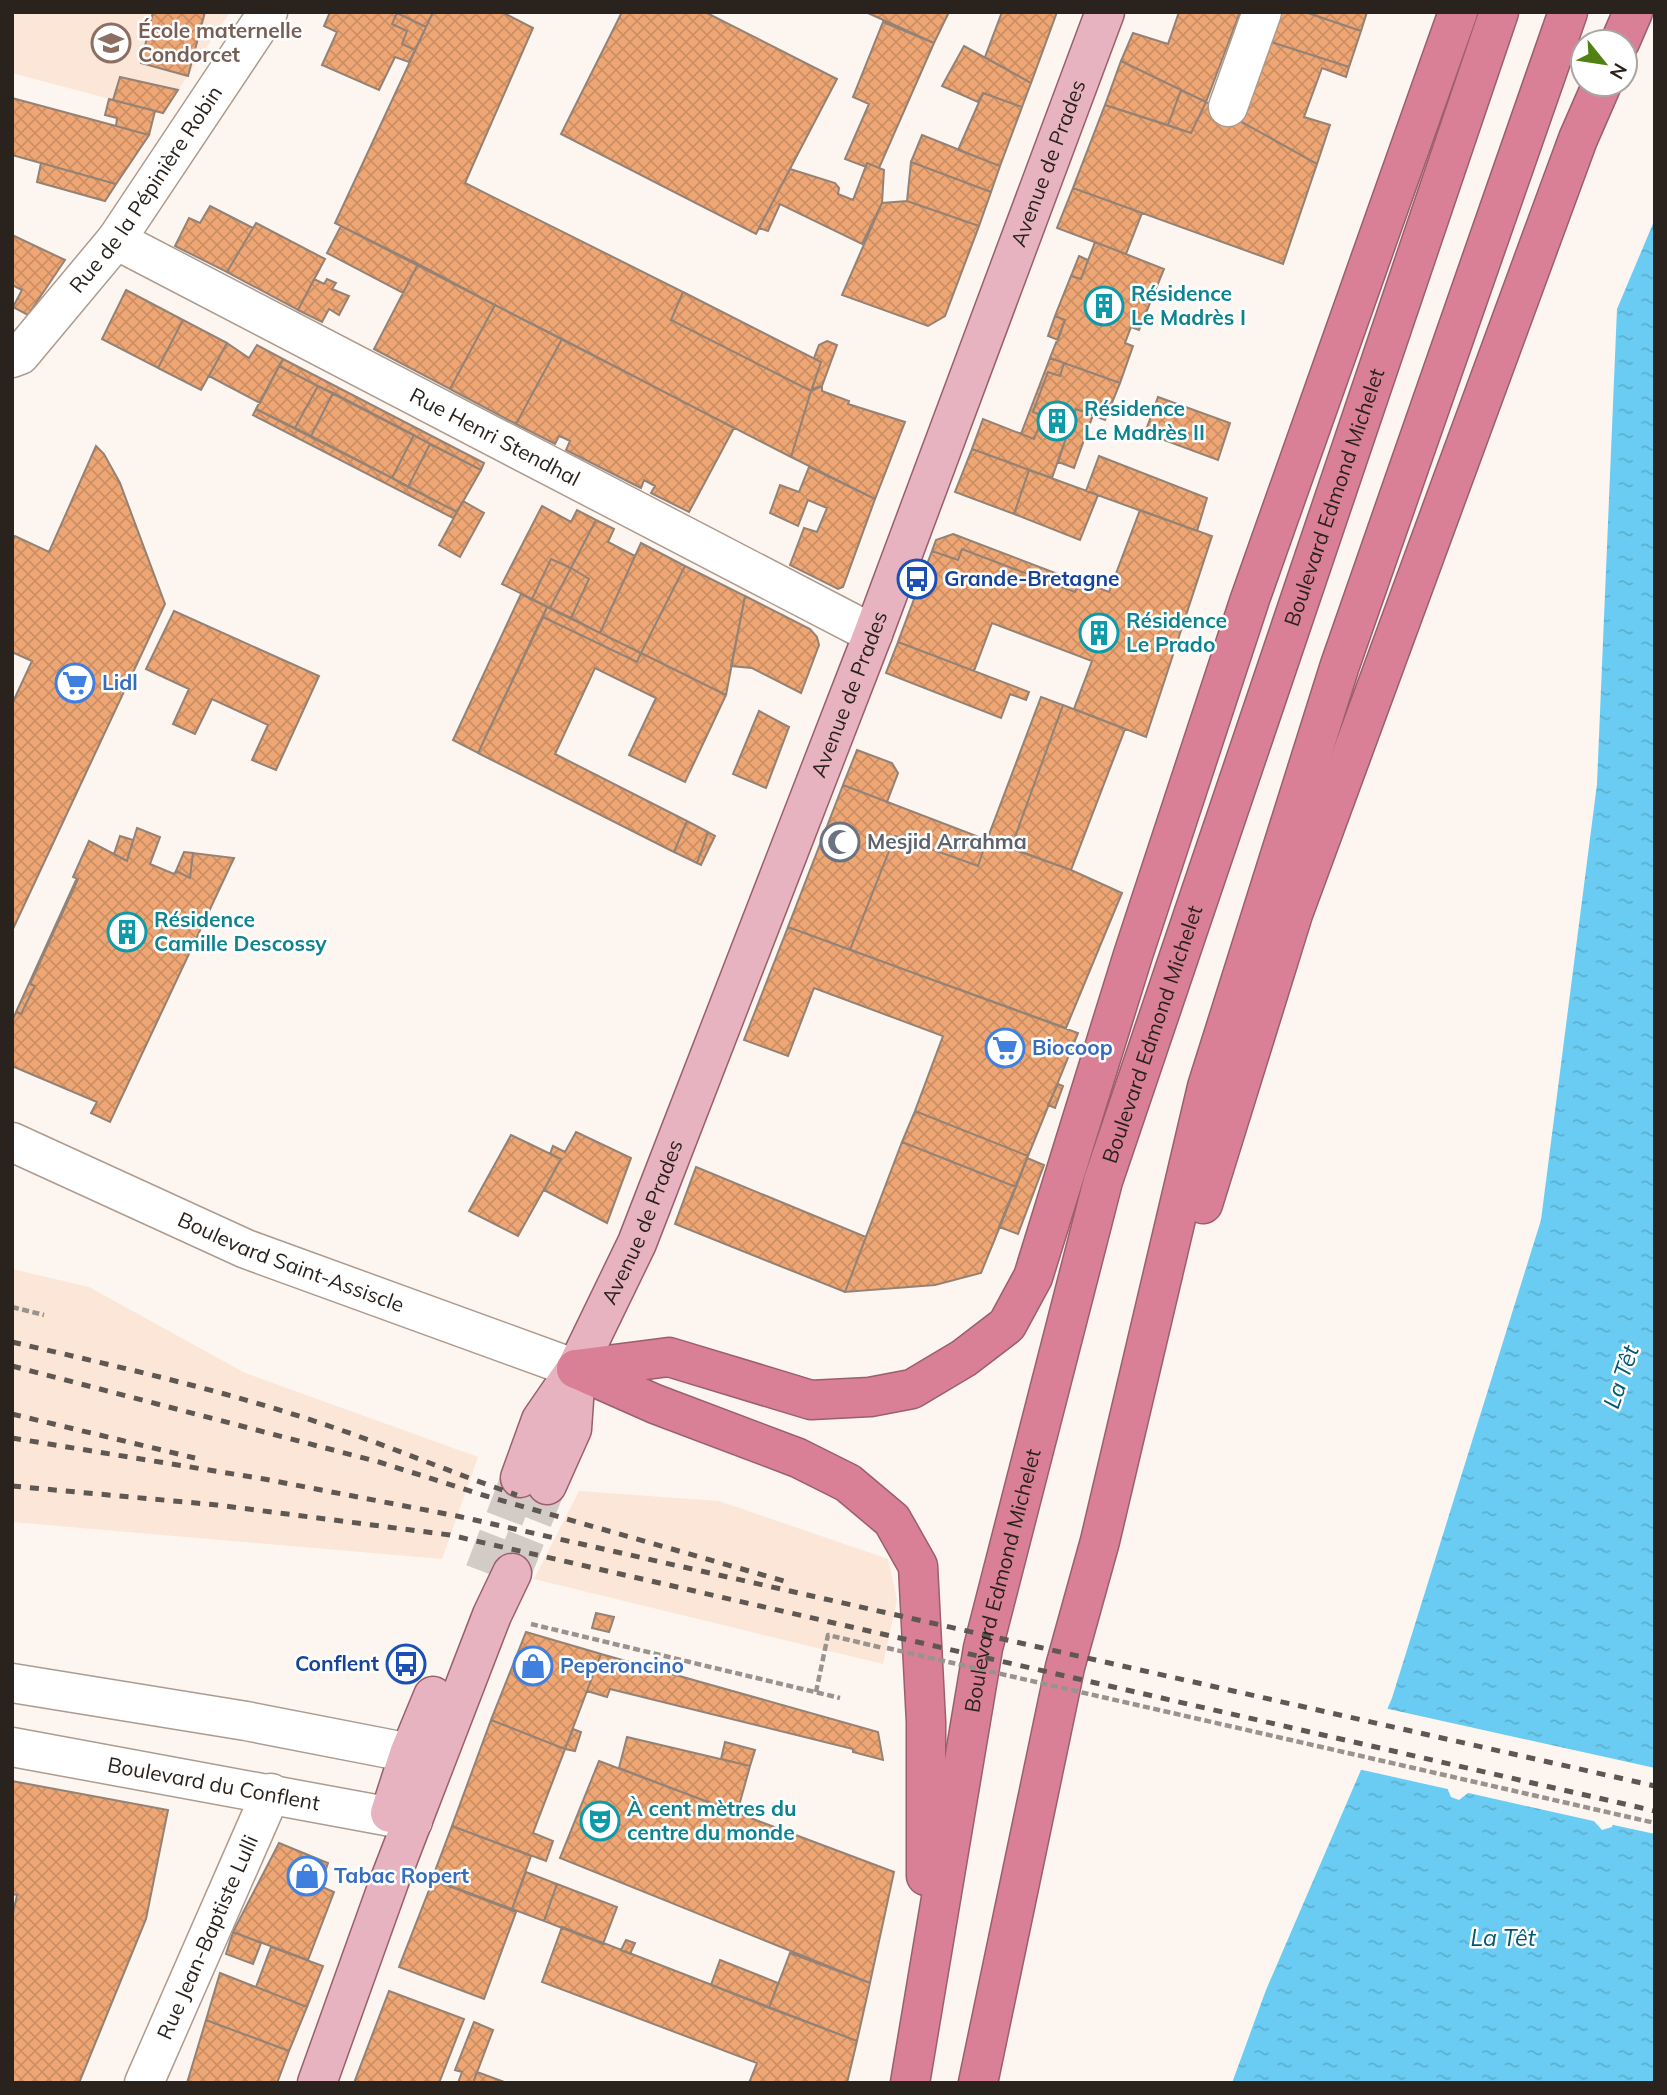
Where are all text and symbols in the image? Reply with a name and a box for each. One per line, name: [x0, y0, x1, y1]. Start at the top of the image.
place label: École maternelle Condorcet: [138, 17, 302, 67]
school or university icon: École maternelle Condorcet: [90, 22, 132, 64]
north arrow: [1569, 28, 1639, 98]
text: N: [1605, 59, 1633, 84]
street label: Avenue de Prades: [1005, 76, 1091, 250]
street label: Rue de la Pépinière Robin: [63, 80, 227, 298]
place label: Résidence Le Madrès I: [1131, 280, 1246, 330]
building icon: Résidence Le Madrès I: [1083, 285, 1125, 327]
street label: Boulevard Edmond Michelet: [1278, 365, 1389, 629]
street label: Rue Henri Stendhal: [406, 381, 585, 491]
place label: Résidence Le Madrès II: [1084, 395, 1205, 445]
building icon: Résidence Le Madrès II: [1036, 400, 1078, 442]
bus stop icon: Grande-Bretagne: [896, 558, 938, 600]
place label: Grande-Bretagne: [944, 565, 1120, 591]
street label: Avenue de Prades: [805, 607, 892, 781]
place label: Résidence Le Prado: [1126, 607, 1227, 657]
building icon: Résidence Le Prado: [1078, 612, 1120, 654]
supermarket icon: Lidl: [54, 662, 96, 704]
place label: Lidl: [102, 669, 138, 695]
mosque icon: Mesjid Arrahma: [819, 821, 861, 863]
place label: Mesjid Arrahma: [867, 828, 1027, 854]
street label: Boulevard Edmond Michelet: [1096, 902, 1207, 1166]
place label: Résidence Camille Descossy: [154, 906, 327, 956]
building icon: Résidence Camille Descossy: [106, 911, 148, 953]
supermarket icon: Biocoop: [984, 1027, 1026, 1069]
place label: Biocoop: [1032, 1034, 1113, 1060]
street label: Avenue de Prades: [595, 1136, 688, 1308]
street label: Boulevard Saint-Assiscle: [174, 1206, 408, 1317]
water label: La Têt: [1596, 1340, 1645, 1412]
street label: Boulevard Edmond Michelet: [958, 1446, 1046, 1714]
bus stop icon: Conflent: [385, 1643, 427, 1685]
shop icon: Peperoncino: [512, 1645, 554, 1687]
place label: Conflent: [295, 1650, 379, 1676]
place label: Peperoncino: [560, 1652, 684, 1678]
street label: Boulevard du Conflent: [106, 1751, 322, 1816]
place label: À cent mètres du centre du monde: [627, 1795, 796, 1845]
theatre icon: À cent mètres du centre du monde: [579, 1800, 621, 1842]
street label: Rue Jean-Baptiste Lulli: [151, 1831, 263, 2043]
shop icon: Tabac Ropert: [286, 1855, 328, 1897]
place label: Tabac Ropert: [334, 1862, 469, 1888]
water label: La Têt: [1470, 1923, 1536, 1952]

